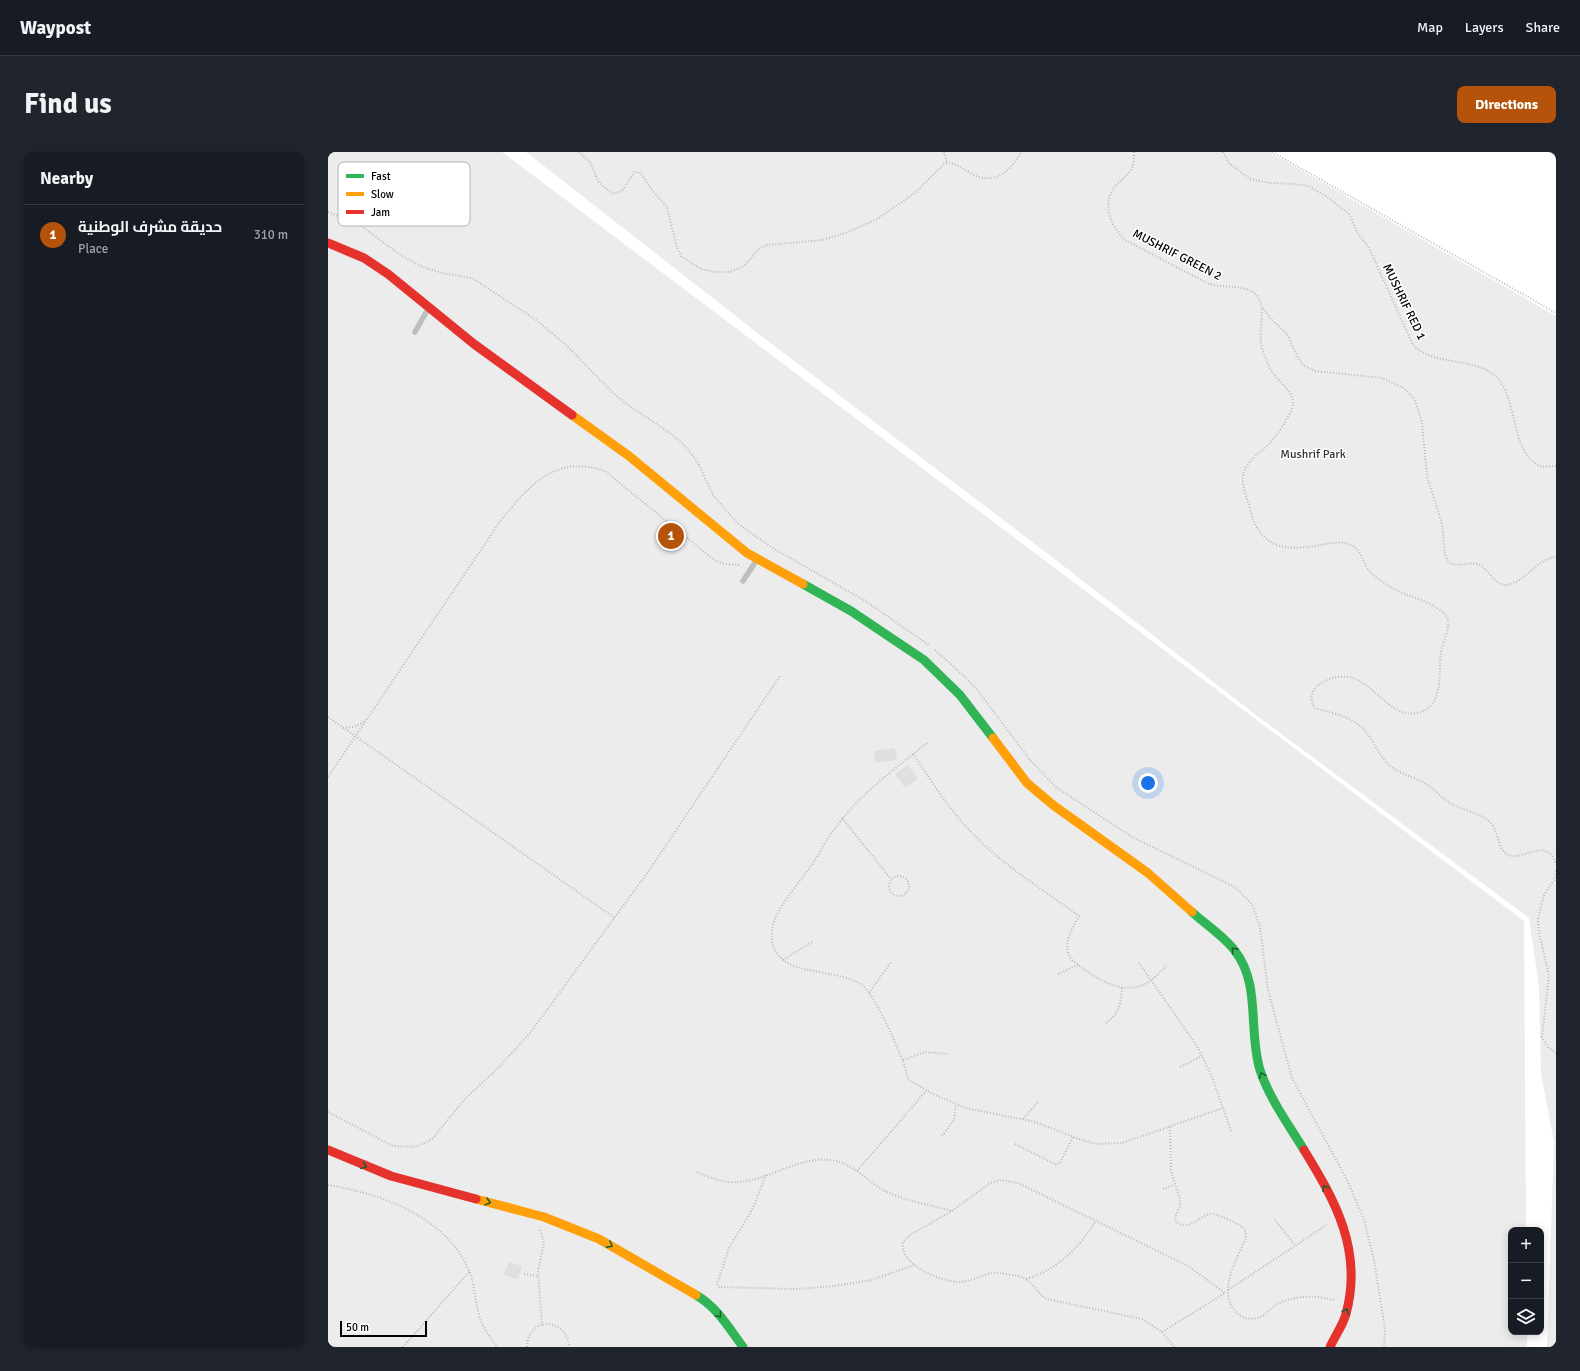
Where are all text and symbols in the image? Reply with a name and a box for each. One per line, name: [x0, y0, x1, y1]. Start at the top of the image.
text: Waypost: [20, 16, 91, 40]
text: Map: [1417, 19, 1443, 36]
text: Layers: [1465, 19, 1504, 36]
text: Share: [1526, 19, 1560, 36]
button: Directions: [1457, 86, 1556, 123]
text: Find us: [24, 87, 112, 121]
legend: [338, 162, 470, 226]
text: Nearby: [40, 168, 93, 189]
text: Fast: [371, 170, 391, 183]
text: Slow: [371, 188, 394, 201]
text: Jam: [371, 206, 390, 219]
text: حديقة مشرف الوطنية: [78, 218, 222, 236]
street label: MUSHRIF GREEN 2: [1130, 226, 1224, 284]
text: 1: [49, 227, 57, 243]
text: 310 m: [254, 227, 288, 243]
text: Place: [78, 241, 108, 257]
street label: MUSHRIF RED 1: [1379, 261, 1429, 343]
park label: Mushrif Park: [1280, 447, 1346, 462]
pin: 1: [658, 521, 684, 551]
your location: [1138, 773, 1158, 793]
one-way arrow: [1232, 947, 1239, 955]
one-way arrow: [1259, 1071, 1267, 1078]
one-way arrow: [360, 1161, 367, 1169]
one-way arrow: [1323, 1185, 1330, 1192]
one-way arrow: [484, 1197, 491, 1206]
map controls: [1508, 1227, 1544, 1335]
button: +: [1508, 1227, 1544, 1263]
one-way arrow: [606, 1240, 614, 1248]
button: −: [1508, 1263, 1544, 1299]
button: layers: [1508, 1299, 1544, 1335]
one-way arrow: [1342, 1308, 1350, 1315]
one-way arrow: [715, 1310, 722, 1317]
scale bar: [340, 1319, 427, 1338]
text: 50 m: [346, 1321, 369, 1334]

